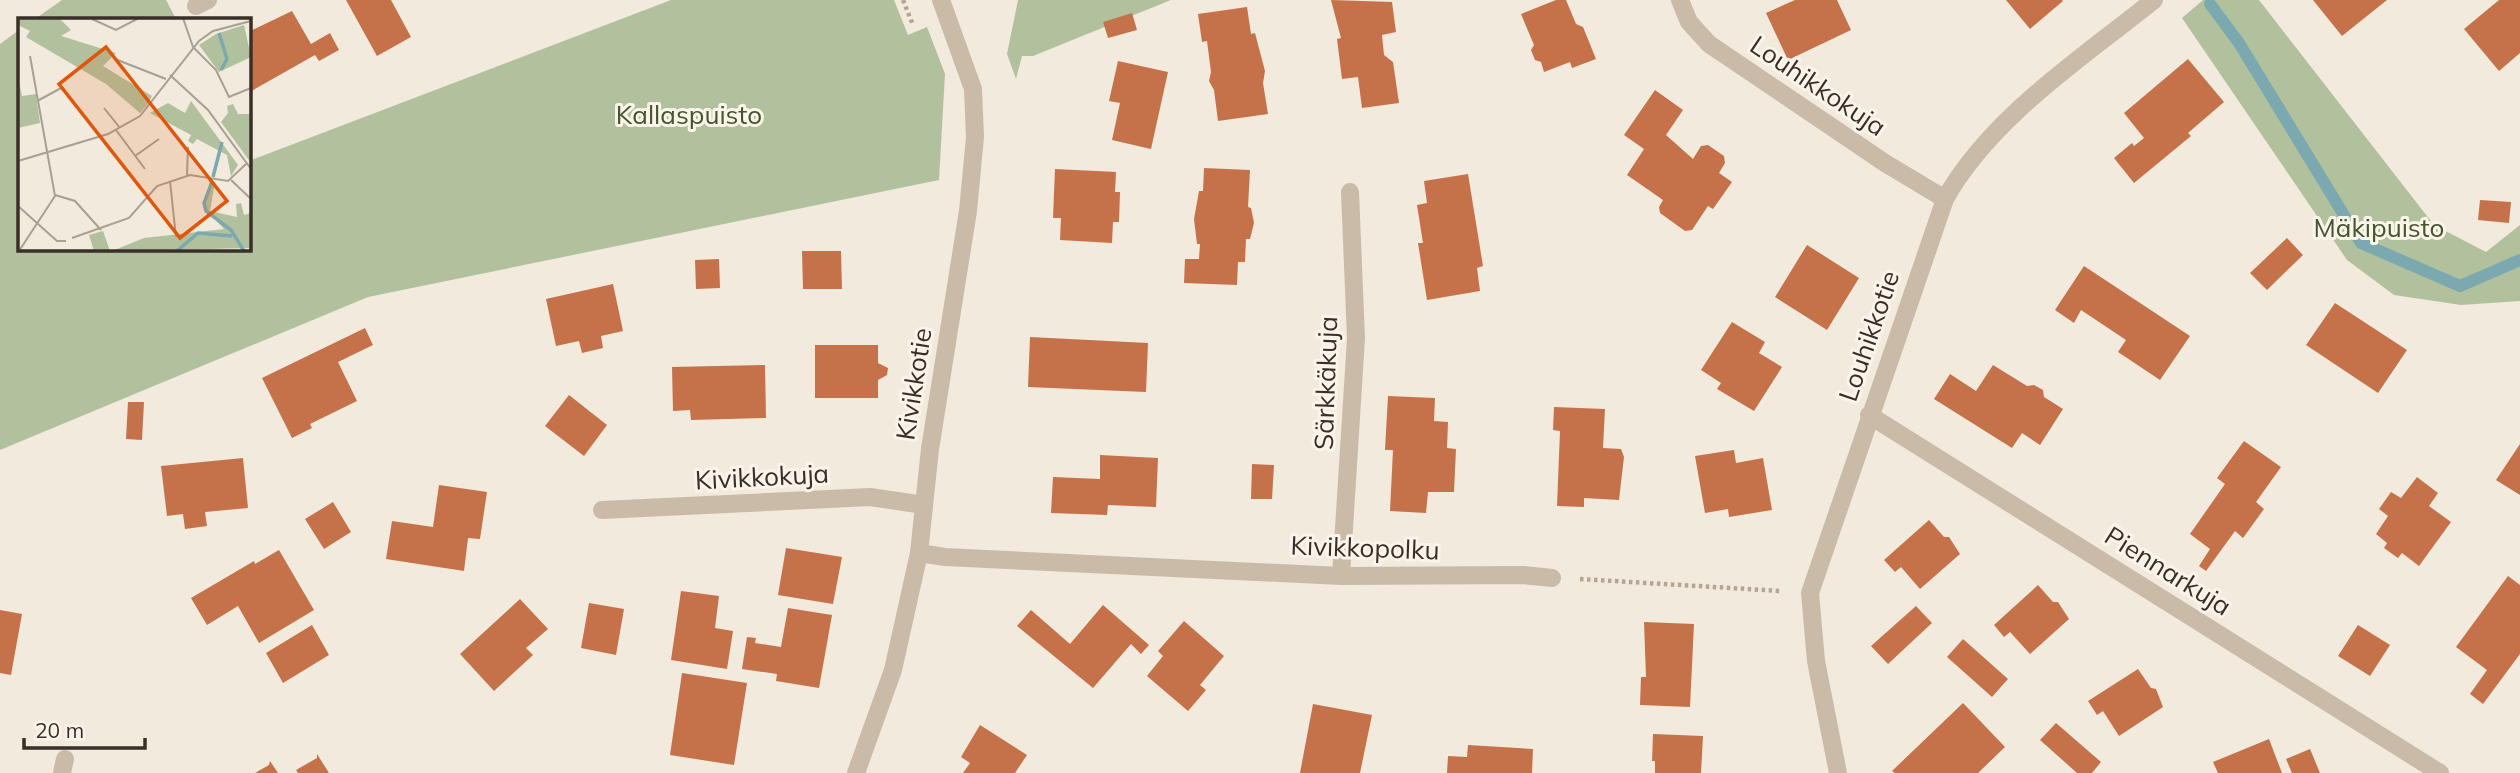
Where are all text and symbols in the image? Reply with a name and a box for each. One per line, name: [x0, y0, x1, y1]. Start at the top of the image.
inset map: [18, 18, 250, 250]
street label: Louhikkokuja: [1744, 28, 1893, 143]
park label: Kallaspuisto: [616, 98, 762, 131]
park label: Mäkipuisto: [2314, 211, 2444, 244]
street label: Louhikkotie: [1831, 266, 1906, 405]
street label: Särkkäkuja: [1307, 316, 1344, 450]
street label: Kivikkotie: [888, 325, 939, 442]
street label: Kivikkokuja: [694, 457, 830, 496]
street label: Piennarkuja: [2099, 519, 2238, 622]
street label: Kivikkopolku: [1290, 528, 1440, 567]
scale bar: [24, 706, 145, 750]
text: 20 m: [35, 717, 84, 743]

